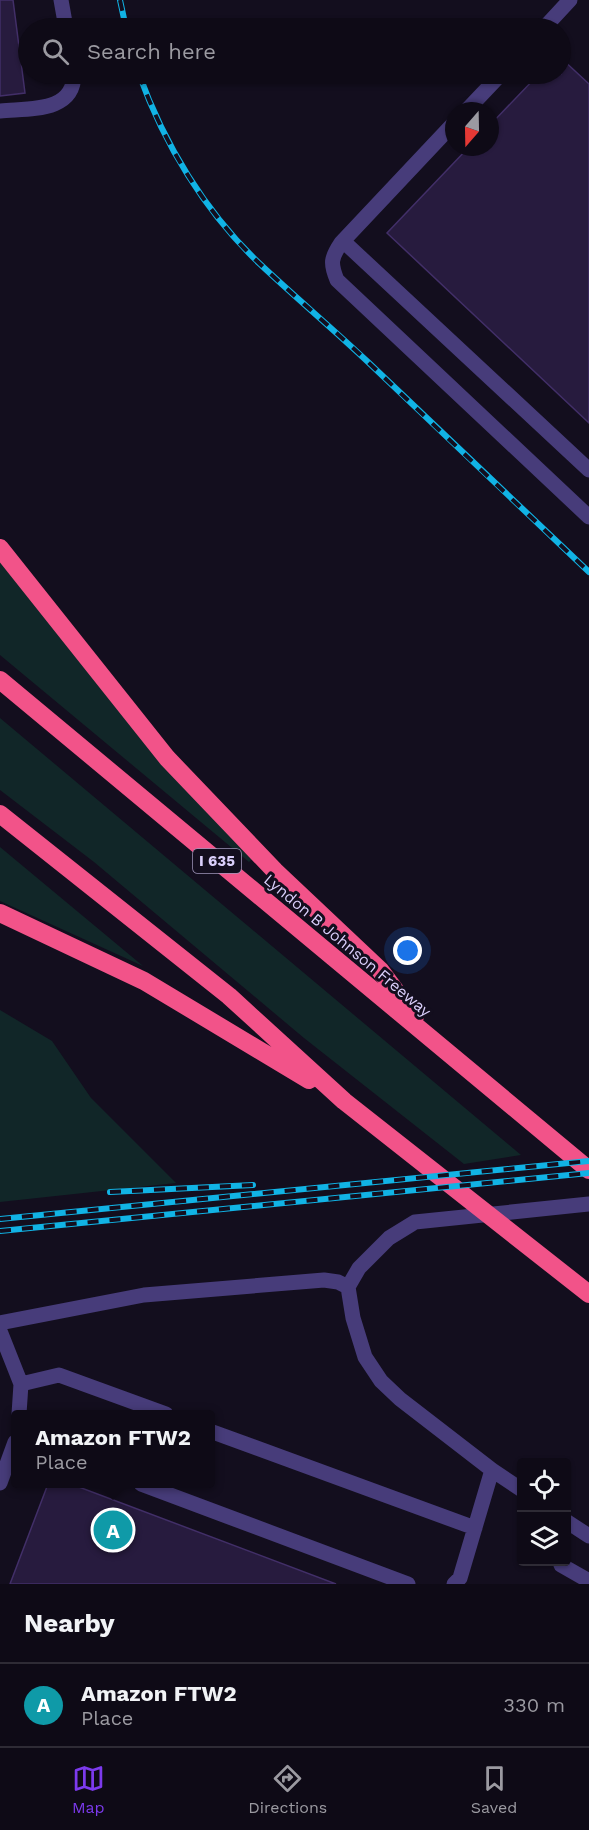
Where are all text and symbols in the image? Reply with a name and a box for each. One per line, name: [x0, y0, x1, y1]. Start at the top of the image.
search box: [18, 18, 571, 84]
icon: search: [39, 35, 72, 68]
text: Search here: [87, 39, 216, 64]
north arrow: [445, 102, 499, 156]
road number: I 635: [193, 849, 241, 873]
street label: Lyndon B Johnson Freeway: [260, 870, 436, 1021]
your location: [393, 936, 422, 965]
popup: [11, 1410, 215, 1488]
text: Amazon FTW2: [35, 1425, 191, 1450]
text: Place: [35, 1450, 88, 1474]
map controls: [517, 1458, 571, 1566]
button: locate: [517, 1458, 571, 1512]
pin: A: [94, 1508, 132, 1552]
button: layers: [517, 1512, 571, 1566]
text: Nearby: [24, 1608, 115, 1638]
text: Amazon FTW2: [81, 1681, 237, 1706]
text: A: [37, 1693, 50, 1717]
text: 330 m: [503, 1693, 565, 1717]
text: Place: [81, 1706, 133, 1730]
tab: Map: [72, 1762, 105, 1817]
tab: Directions: [248, 1762, 327, 1817]
tab: Saved: [471, 1762, 517, 1817]

